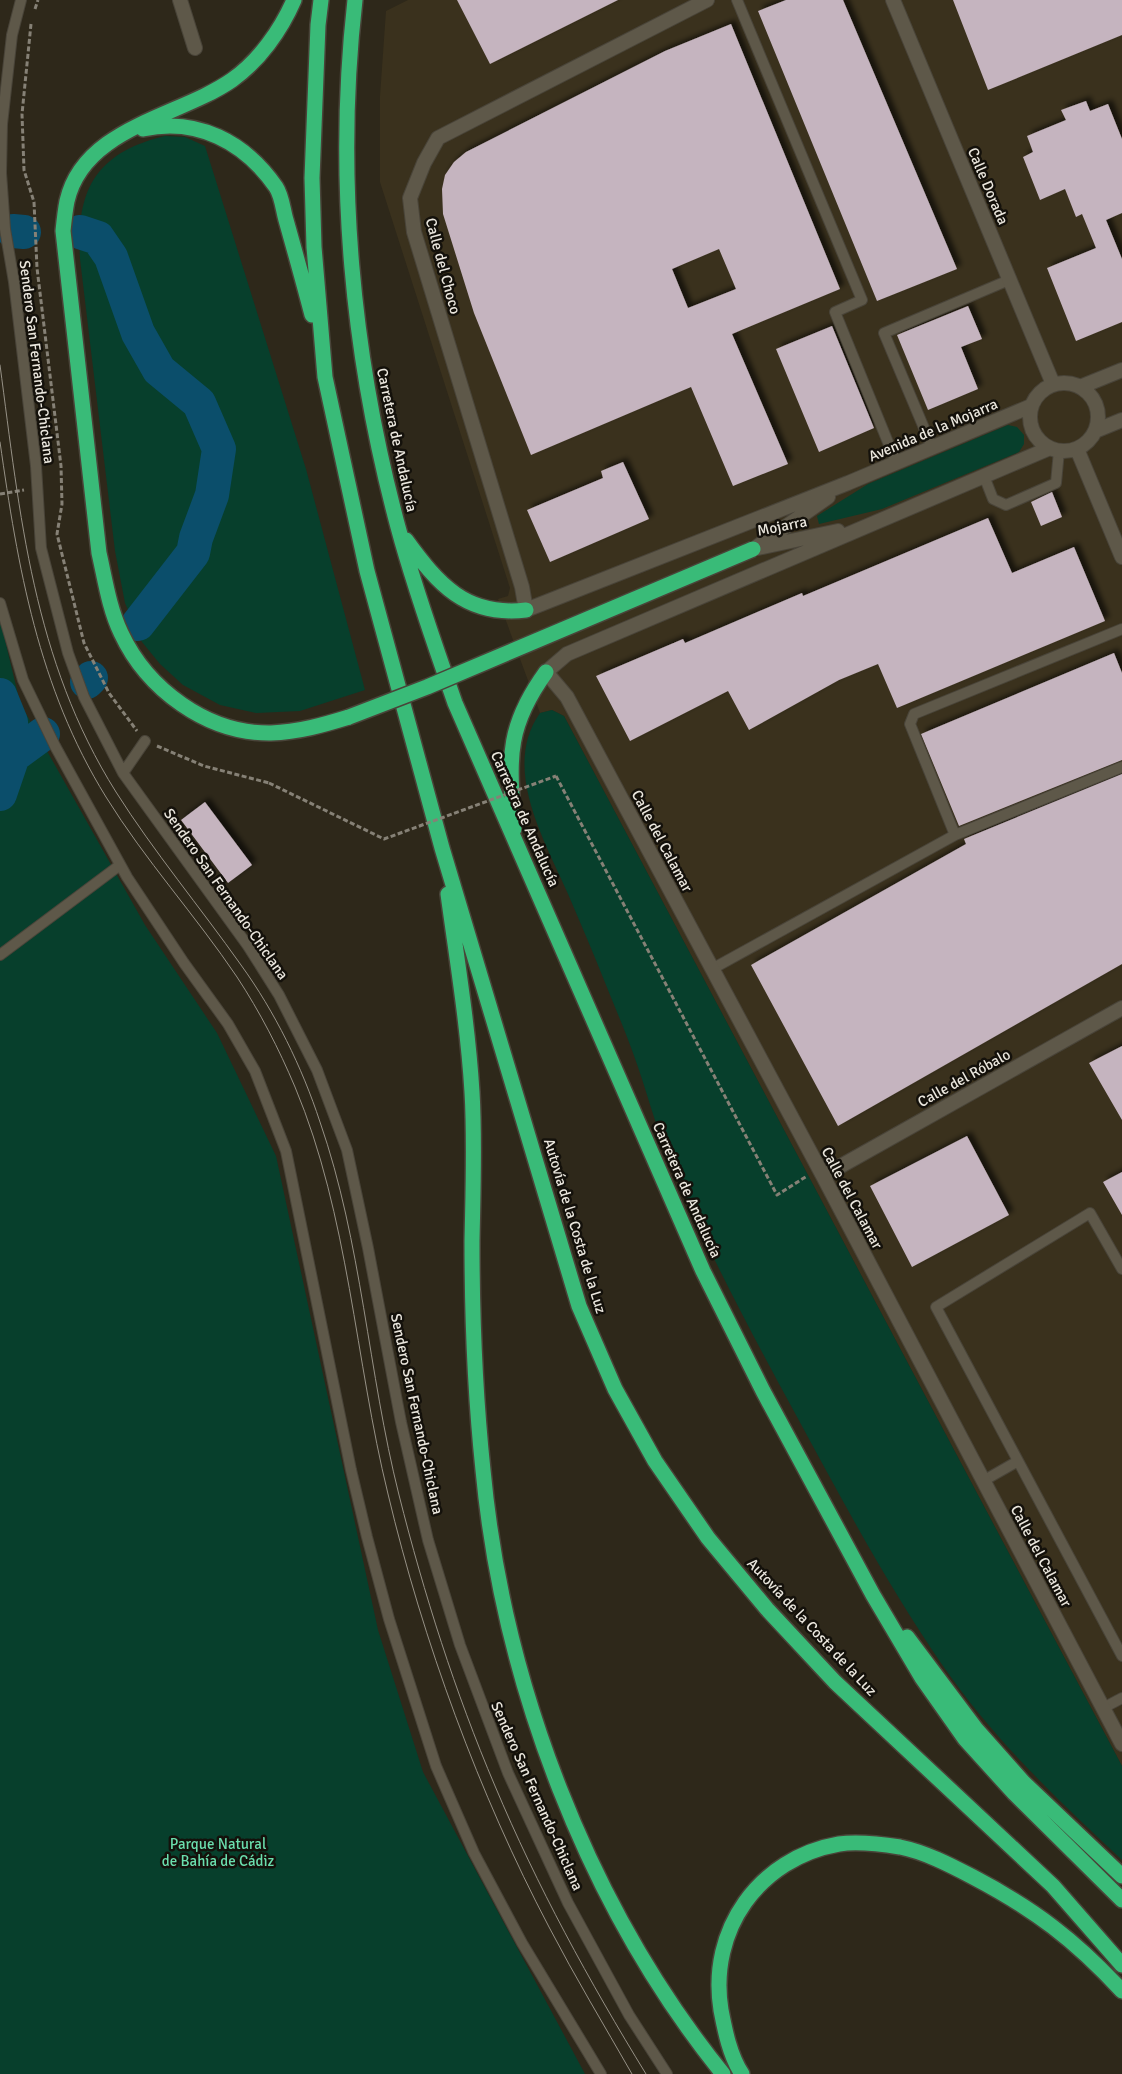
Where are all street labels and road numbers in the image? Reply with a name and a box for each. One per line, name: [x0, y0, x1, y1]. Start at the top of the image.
street label: Calle Dorada: [964, 145, 1012, 227]
street label: Calle del Choco: [422, 216, 465, 316]
street label: Sendero San Fernando-Chiclana: [16, 259, 58, 465]
street label: Carretera de Andalucía: [373, 366, 421, 514]
street label: Avenida de la Mojarra: [866, 395, 1000, 465]
street label: Mojarra: [756, 512, 808, 540]
street label: Carretera de Andalucía: [487, 748, 563, 890]
street label: Calle del Calamar: [628, 787, 697, 895]
street label: Sendero San Fernando-Chiclana: [160, 805, 292, 983]
street label: Calle del Róbalo: [915, 1045, 1014, 1111]
street label: Carretera de Andalucía: [649, 1119, 725, 1261]
street label: Autovía de la Costa de la Luz: [540, 1136, 610, 1316]
street label: Calle del Calamar: [818, 1144, 887, 1252]
street label: Sendero San Fernando-Chiclana: [387, 1312, 447, 1516]
street label: Calle del Calamar: [1007, 1502, 1076, 1610]
street label: Autovía de la Costa de la Luz: [743, 1554, 881, 1700]
street label: Sendero San Fernando-Chiclana: [487, 1699, 587, 1893]

